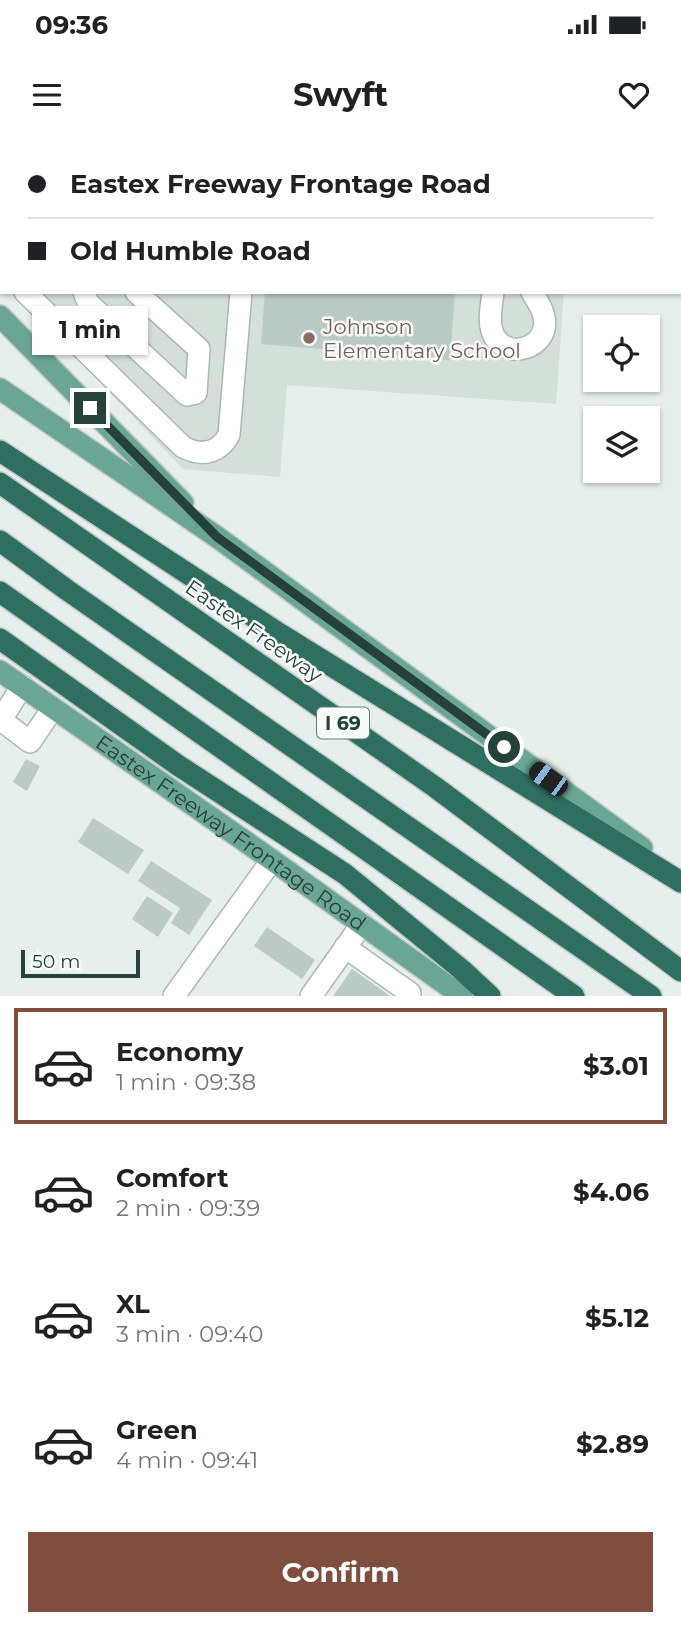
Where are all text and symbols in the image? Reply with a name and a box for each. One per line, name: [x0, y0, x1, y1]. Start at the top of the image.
text: 09:36: [35, 9, 108, 41]
text: Swyft: [293, 75, 388, 114]
icon: menu: [28, 76, 66, 114]
icon: heart: [615, 76, 653, 114]
text: Eastex Freeway Frontage Road: [70, 168, 491, 200]
text: Old Humble Road: [70, 235, 311, 267]
callout: 1 min: [32, 306, 148, 356]
place label: Johnson Elementary School: [322, 314, 521, 363]
map controls: [583, 315, 660, 483]
button: locate: [583, 315, 660, 392]
text: 1 min: [59, 316, 121, 344]
marker: Johnson Elementary School: [301, 330, 317, 346]
route end: [74, 392, 106, 424]
button: layers: [583, 406, 660, 483]
street label: Eastex Freeway: [181, 574, 328, 688]
road number: I 69: [317, 708, 369, 738]
street label: Eastex Freeway Frontage Road: [91, 729, 371, 936]
route start: [488, 731, 520, 763]
car: [525, 758, 572, 800]
scale bar: [21, 947, 140, 979]
text: 50 m: [32, 950, 80, 973]
icon: car: [32, 1035, 95, 1098]
text: Economy: [116, 1036, 243, 1068]
text: $3.01: [583, 1050, 649, 1082]
text: 1 min · 09:38: [116, 1068, 256, 1096]
icon: car: [32, 1161, 95, 1224]
text: Comfort: [116, 1162, 228, 1194]
text: $4.06: [573, 1176, 649, 1208]
text: 2 min · 09:39: [116, 1194, 260, 1222]
icon: car: [32, 1287, 95, 1350]
text: XL: [116, 1288, 150, 1320]
text: $5.12: [585, 1302, 649, 1334]
text: 3 min · 09:40: [116, 1320, 264, 1348]
icon: car: [32, 1413, 95, 1476]
text: Green: [116, 1414, 198, 1446]
text: $2.89: [576, 1428, 649, 1460]
text: 4 min · 09:41: [116, 1446, 258, 1474]
button: Confirm: [28, 1532, 653, 1612]

